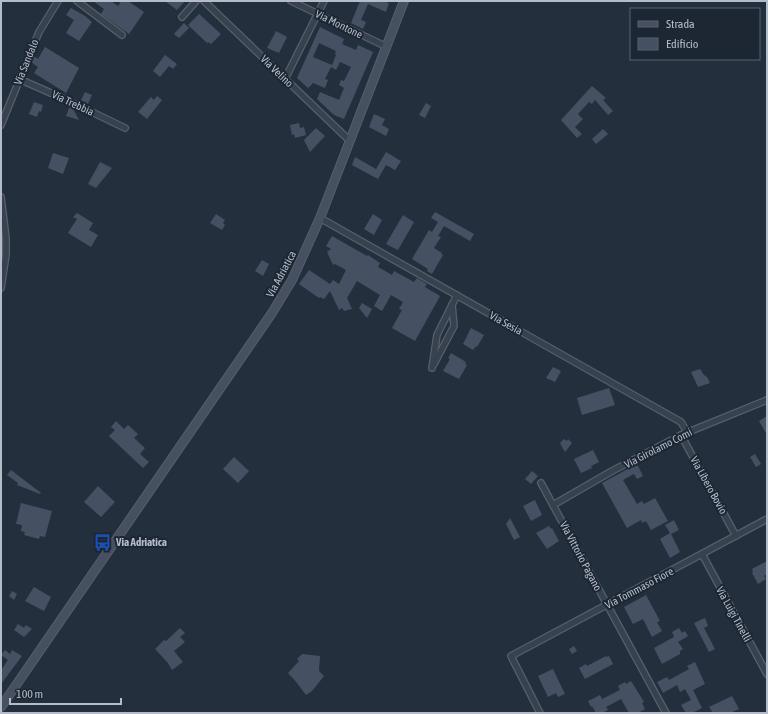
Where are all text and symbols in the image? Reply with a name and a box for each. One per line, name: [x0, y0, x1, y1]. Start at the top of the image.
street label: Via Montone: [313, 7, 365, 41]
legend: [630, 8, 760, 60]
text: Strada: [666, 17, 695, 31]
text: Edificio: [666, 37, 699, 51]
street label: Via Sandalo: [11, 38, 41, 86]
street label: Via Velino: [258, 53, 296, 89]
street label: Via Trebbia: [50, 88, 96, 118]
street label: Via Adriatica: [264, 249, 298, 299]
street label: Via Sesia: [487, 309, 525, 337]
street label: Via Girolamo Comi: [622, 426, 694, 470]
street label: Via Libero Bovio: [688, 454, 730, 516]
street label: Via Vittorio Pagano: [558, 519, 604, 593]
bus stop icon: Via Adriatica: [93, 532, 113, 552]
place label: Via Adriatica: [115, 536, 167, 548]
street label: Via Tommaso Fiore: [603, 565, 675, 611]
street label: Via Luigi Tinelli: [714, 584, 754, 644]
scale bar: [10, 680, 121, 706]
text: 100 m: [16, 687, 43, 701]

